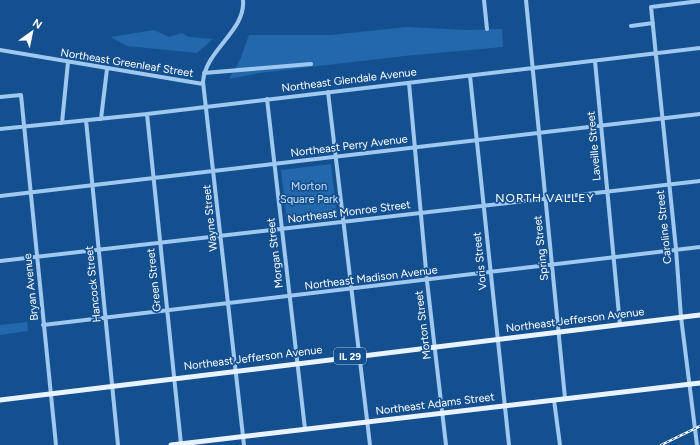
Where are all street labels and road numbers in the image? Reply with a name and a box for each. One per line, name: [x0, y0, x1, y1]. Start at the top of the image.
street label: Northeast Greenleaf Street: [60, 46, 194, 80]
street label: Northeast Glendale Avenue: [281, 65, 417, 95]
street label: Laveille Street: [584, 111, 604, 181]
street label: Northeast Perry Avenue: [290, 132, 408, 160]
street label: Wayne Street: [200, 184, 220, 252]
street label: Caroline Street: [654, 189, 674, 265]
street label: Northeast Monroe Street: [287, 198, 411, 226]
street label: Spring Street: [531, 215, 551, 281]
street label: Morgan Street: [264, 217, 286, 289]
street label: Voris Street: [470, 231, 490, 291]
street label: Hancock Street: [83, 245, 103, 323]
street label: Green Street: [144, 248, 164, 312]
street label: Bryan Avenue: [21, 253, 41, 321]
street label: Northeast Madison Avenue: [304, 263, 438, 293]
street label: Morton Street: [412, 290, 434, 360]
street label: Northeast Jefferson Avenue: [505, 305, 645, 335]
street label: Northeast Jefferson Avenue: [183, 343, 323, 373]
road number: IL 29: [334, 348, 366, 364]
street label: Northeast Adams Street: [375, 390, 495, 418]

